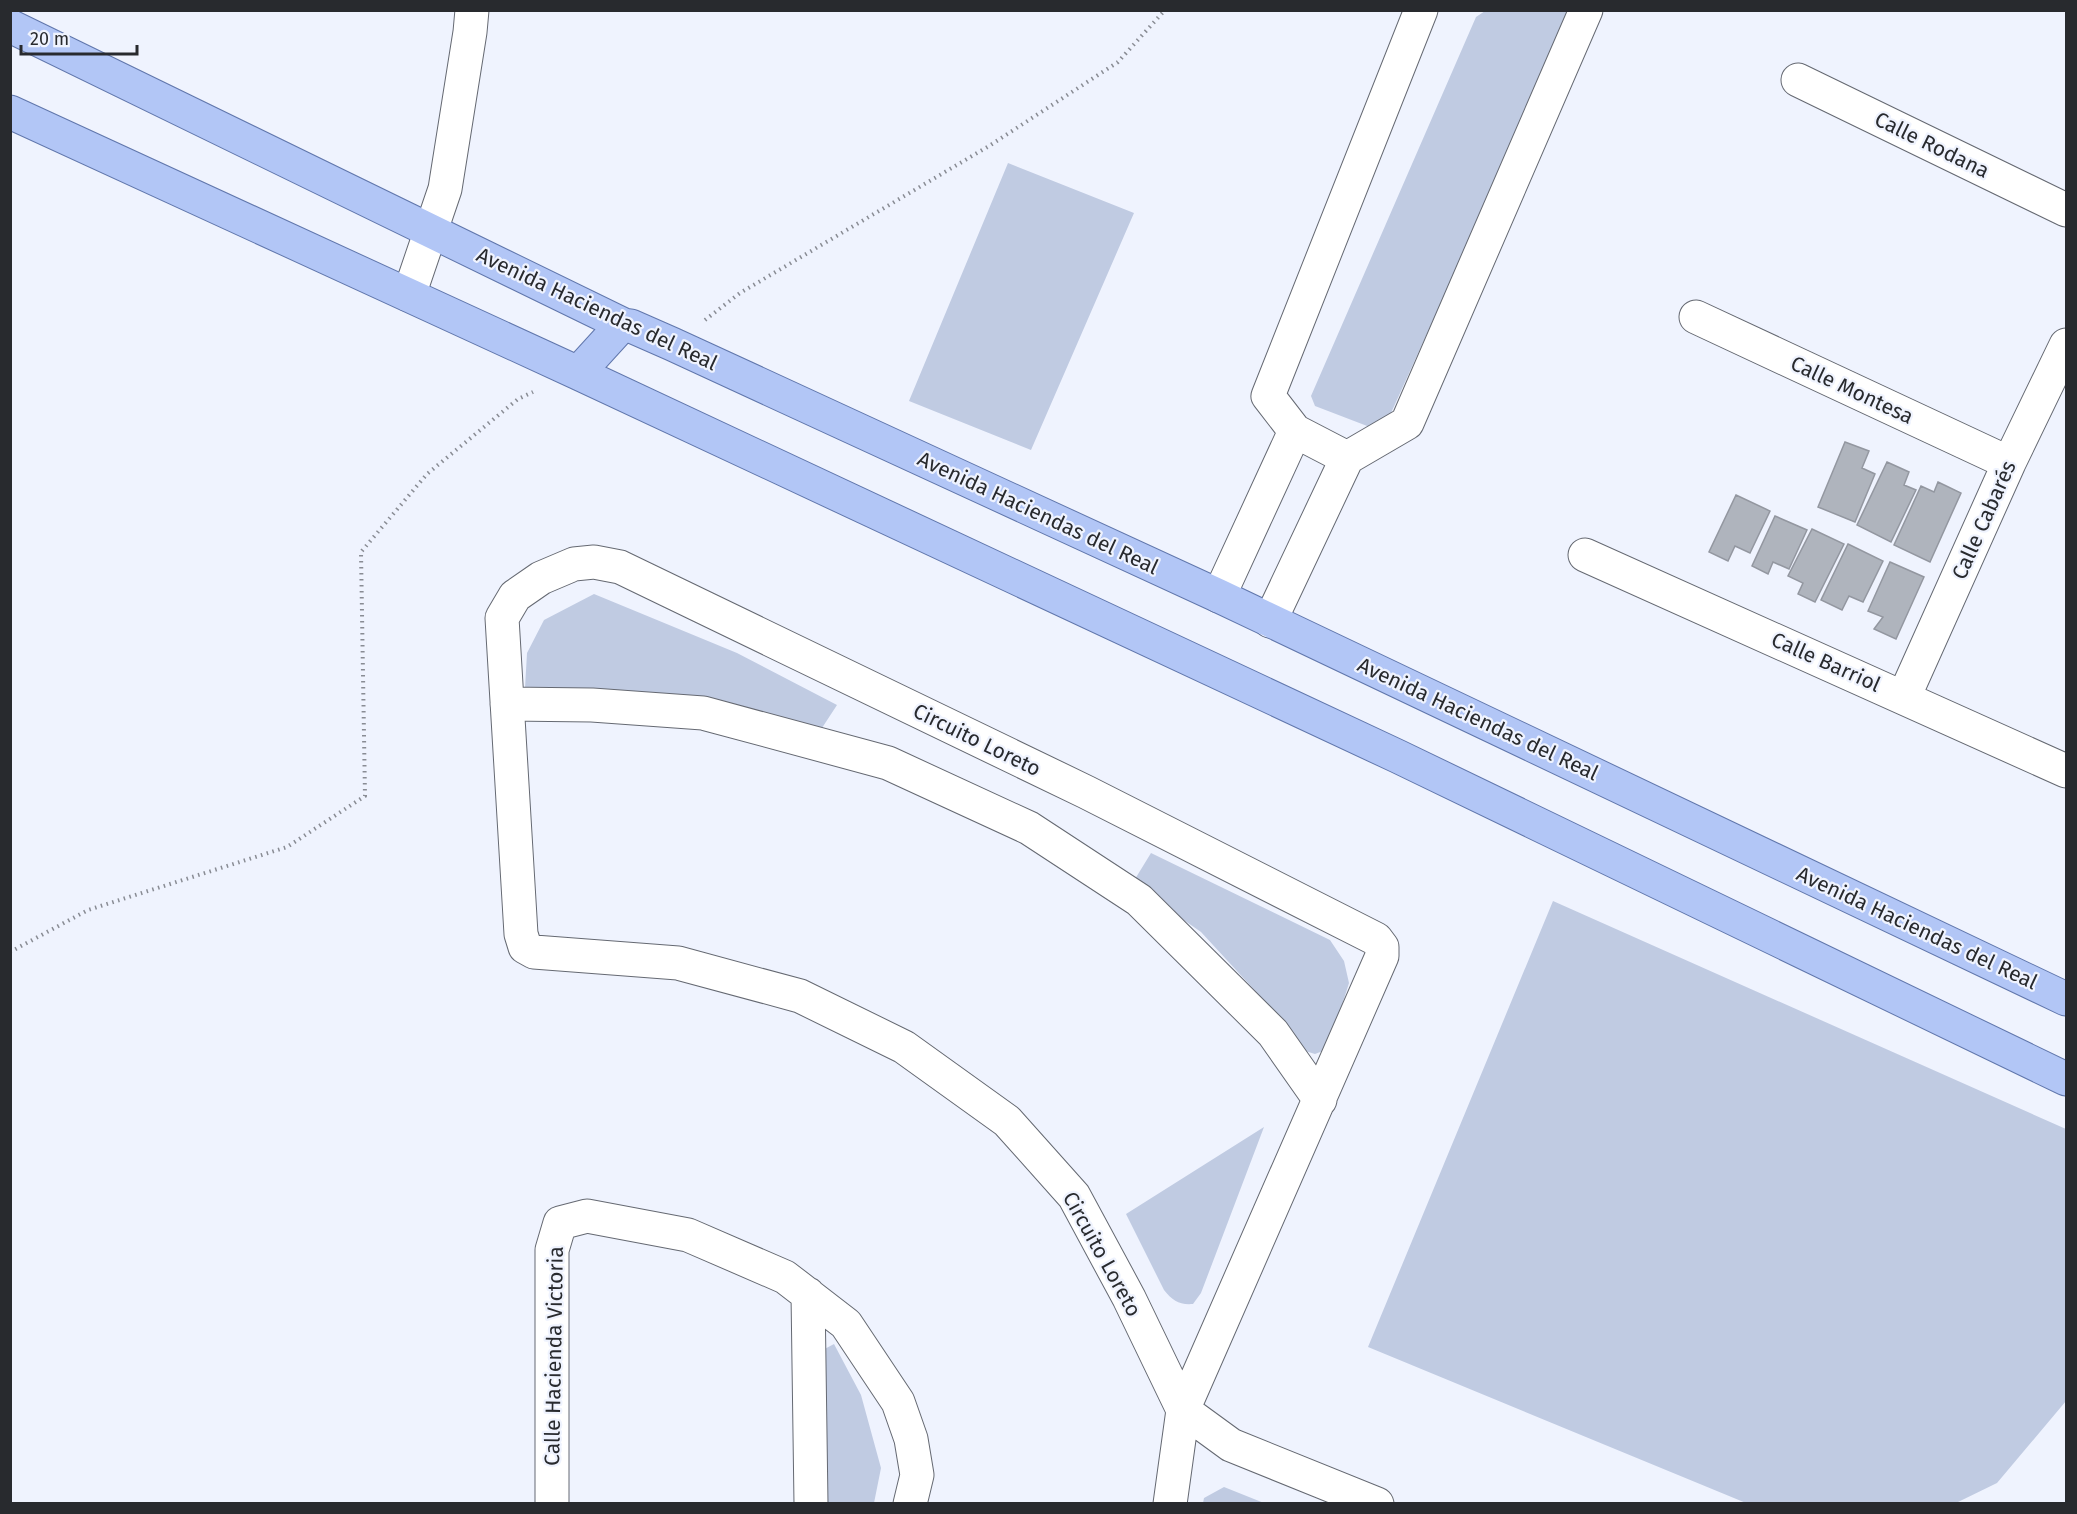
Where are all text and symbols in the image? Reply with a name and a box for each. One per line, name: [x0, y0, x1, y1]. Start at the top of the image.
scale bar: [21, 18, 136, 56]
text: 20 m: [30, 28, 69, 50]
street label: Calle Rodana: [1870, 106, 1994, 184]
street label: Avenida Haciendas del Real: [472, 242, 722, 376]
street label: Calle Montesa: [1786, 350, 1918, 430]
street label: Avenida Haciendas del Real: [913, 446, 1163, 580]
street label: Calle Cabarés: [1946, 456, 2022, 583]
street label: Calle Barriol: [1767, 626, 1885, 698]
street label: Avenida Haciendas del Real: [1353, 652, 1603, 786]
street label: Circuito Loreto: [909, 698, 1045, 782]
street label: Avenida Haciendas del Real: [1792, 861, 2042, 995]
street label: Circuito Loreto: [1057, 1187, 1147, 1321]
street label: Calle Hacienda Victoria: [539, 1246, 569, 1466]

